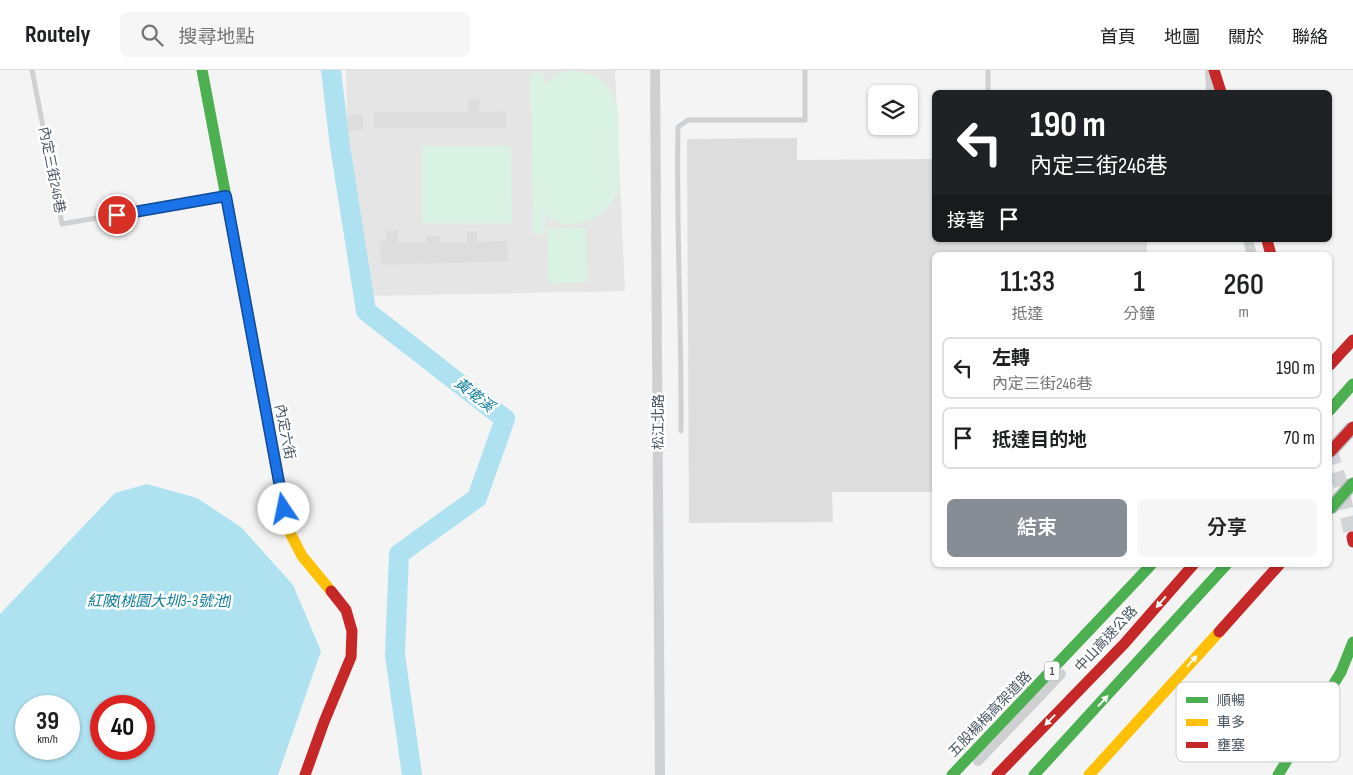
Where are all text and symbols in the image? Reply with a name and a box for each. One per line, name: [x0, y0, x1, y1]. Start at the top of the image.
search box: [120, 12, 470, 57]
text: Routely: [25, 20, 90, 49]
icon: search: [138, 21, 166, 49]
text: 搜尋地點: [178, 26, 254, 49]
text: 首頁: [1100, 27, 1136, 48]
text: 地圖: [1164, 27, 1200, 48]
text: 關於: [1228, 27, 1264, 48]
text: 聯絡: [1292, 27, 1328, 48]
map controls: [868, 85, 918, 135]
button: layers: [868, 85, 918, 135]
text: 190 m: [1030, 104, 1106, 147]
icon: left: [947, 110, 1012, 175]
street label: 內定三街246巷: [35, 125, 69, 215]
text: 內定三街246巷: [1030, 153, 1168, 180]
pin: [96, 194, 138, 236]
icon: arrive: [103, 201, 131, 229]
icon: arrive: [995, 205, 1023, 233]
text: 接著: [947, 210, 985, 233]
text: 11:33: [1000, 264, 1055, 300]
text: 1: [1134, 264, 1145, 300]
text: 260: [1223, 267, 1264, 303]
text: m: [1238, 303, 1249, 322]
text: 抵達: [1012, 305, 1044, 324]
text: 分鐘: [1123, 305, 1155, 324]
text: 左轉: [992, 347, 1030, 370]
icon: left: [949, 354, 977, 382]
text: 190 m: [1276, 357, 1315, 380]
water label: 黃墘溪: [450, 374, 499, 418]
text: 內定三街246巷: [992, 375, 1092, 394]
street label: 松江北路: [650, 394, 667, 450]
street label: 內定六街: [271, 403, 299, 461]
icon: arrive: [949, 424, 977, 452]
text: 70 m: [1284, 427, 1315, 450]
text: 抵達目的地: [992, 429, 1087, 452]
position arrow: [257, 482, 309, 534]
button: 結束: [947, 499, 1127, 557]
button: 分享: [1137, 499, 1317, 557]
water label: 紅陂(桃園大圳3-3號池): [87, 592, 232, 611]
one-way arrow: [1155, 595, 1167, 607]
street label: 中山高速公路: [1071, 602, 1141, 676]
one-way arrow: [1187, 655, 1198, 668]
road number: 1: [1044, 662, 1060, 680]
street label: 五股楊梅高架道路: [945, 668, 1035, 760]
legend: [1176, 682, 1340, 762]
text: 順暢: [1217, 692, 1245, 709]
speed limit sign: 40: [90, 695, 155, 760]
one-way arrow: [1097, 695, 1109, 707]
text: 39: [36, 706, 59, 737]
one-way arrow: [1044, 714, 1056, 726]
text: 車多: [1217, 714, 1245, 731]
text: km/h: [37, 732, 58, 747]
text: 壅塞: [1217, 737, 1245, 754]

